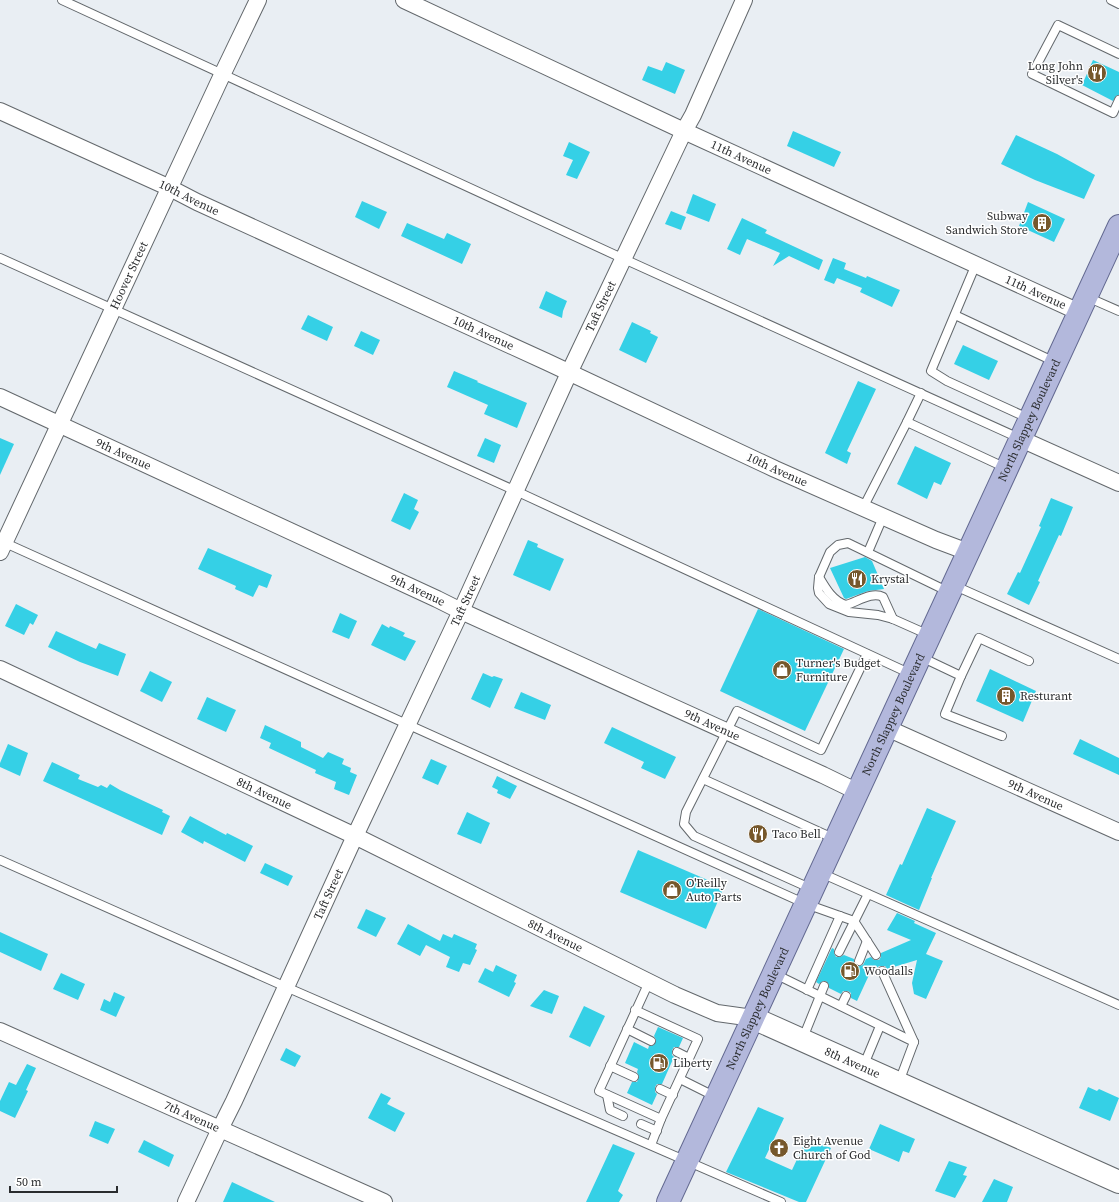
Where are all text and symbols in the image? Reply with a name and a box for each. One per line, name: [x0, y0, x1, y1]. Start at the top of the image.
place label: Long John Silver's: [1028, 58, 1083, 88]
restaurant icon: Long John Silver's: [1086, 62, 1108, 84]
street label: 11th Avenue: [708, 136, 774, 178]
street label: 10th Avenue: [156, 176, 222, 219]
place label: Subway Sandwich Store: [946, 208, 1029, 238]
building icon: Subway Sandwich Store: [1031, 212, 1053, 234]
street label: Hoover Street: [106, 239, 151, 312]
street label: 11th Avenue: [1003, 271, 1069, 313]
street label: Taft Street: [582, 278, 620, 334]
street label: 10th Avenue: [450, 312, 517, 354]
street label: North Slappey Boulevard: [994, 356, 1064, 484]
street label: 9th Avenue: [93, 434, 154, 474]
street label: 10th Avenue: [744, 449, 810, 490]
restaurant icon: Krystal: [846, 568, 868, 590]
street label: 9th Avenue: [387, 570, 448, 610]
place label: Krystal: [871, 571, 909, 587]
street label: Taft Street: [447, 573, 484, 629]
street label: North Slappey Boulevard: [858, 651, 929, 778]
place label: Turner's Budget Furniture: [796, 655, 880, 685]
shop icon: Turner's Budget Furniture: [771, 659, 793, 681]
building icon: Resturant: [995, 685, 1017, 707]
place label: Resturant: [1020, 688, 1072, 704]
street label: 9th Avenue: [682, 705, 743, 744]
street label: 8th Avenue: [234, 773, 294, 813]
street label: 9th Avenue: [1005, 775, 1066, 814]
restaurant icon: Taco Bell: [747, 823, 769, 845]
place label: Taco Bell: [772, 826, 821, 842]
street label: Taft Street: [310, 866, 347, 922]
place label: O'Reilly Auto Parts: [686, 875, 742, 905]
shop icon: O'Reilly Auto Parts: [661, 879, 683, 901]
street label: 8th Avenue: [525, 915, 585, 956]
street label: North Slappey Boulevard: [722, 945, 793, 1072]
fuel station icon: Woodalls: [839, 960, 861, 982]
place label: Woodalls: [864, 963, 913, 979]
street label: 8th Avenue: [822, 1043, 883, 1082]
fuel station icon: Liberty: [648, 1052, 670, 1074]
place label: Liberty: [673, 1055, 713, 1071]
street label: 7th Avenue: [161, 1097, 222, 1136]
place label: Eight Avenue Church of God: [793, 1133, 871, 1163]
church icon: Eight Avenue Church of God: [768, 1137, 790, 1159]
scale bar: [10, 1168, 117, 1194]
text: 50 m: [16, 1174, 42, 1190]

